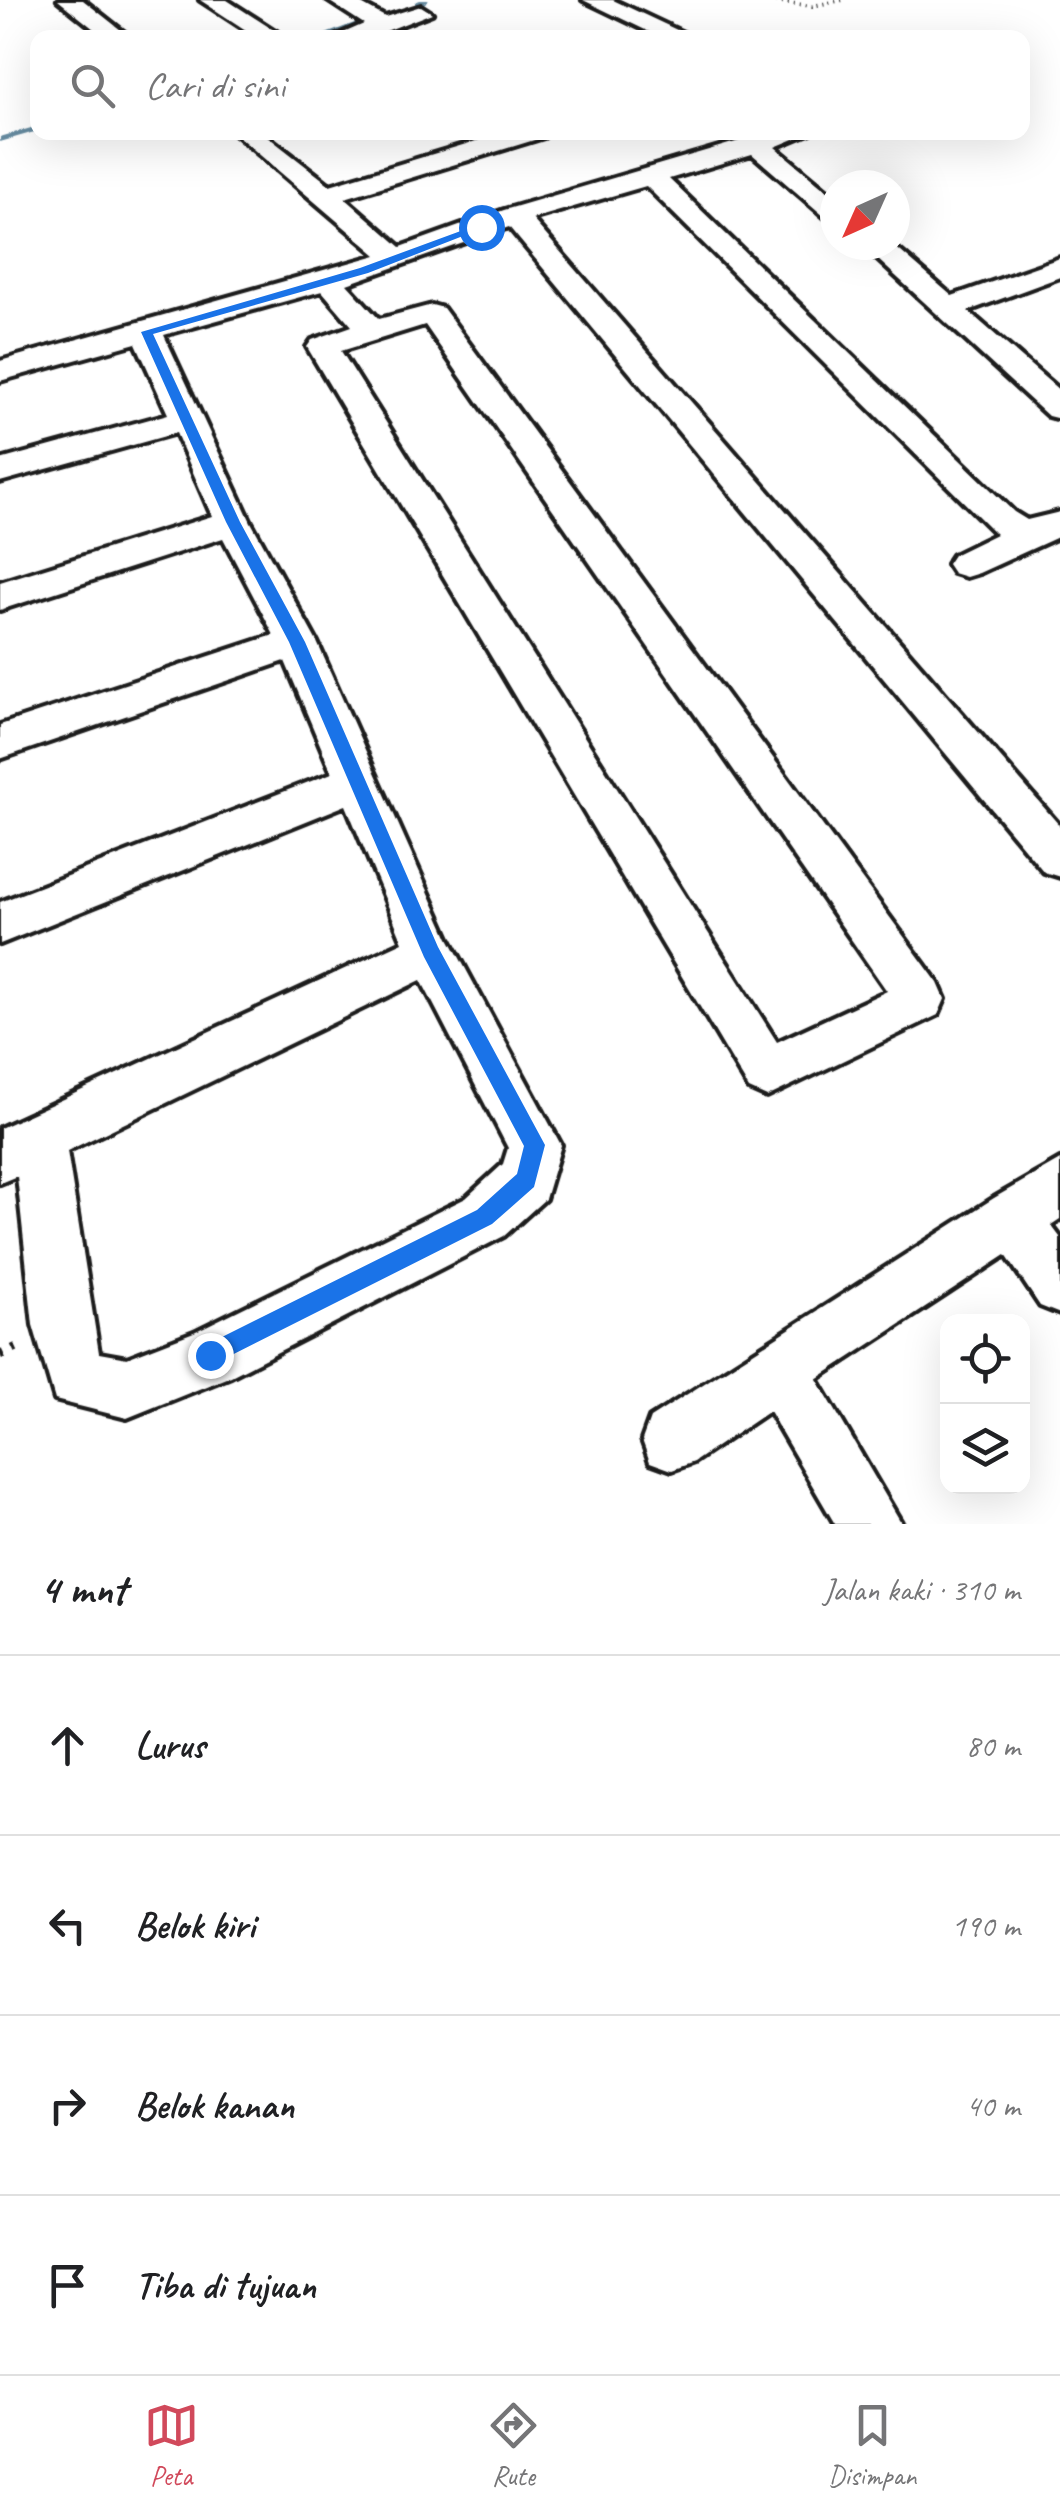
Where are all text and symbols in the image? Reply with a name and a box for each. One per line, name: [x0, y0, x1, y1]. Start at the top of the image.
search box: [30, 30, 1030, 140]
icon: search: [65, 58, 120, 113]
text: Cari di sini: [145, 62, 285, 109]
north arrow: [820, 170, 910, 260]
route start: [459, 205, 505, 251]
map controls: [940, 1314, 1030, 1494]
button: locate: [940, 1314, 1030, 1404]
route end: [188, 1333, 234, 1379]
button: layers: [940, 1404, 1030, 1494]
text: 4 mnt: [40, 1563, 126, 1616]
text: Jalan kaki · 310 m: [823, 1569, 1020, 1610]
icon: ahead: [40, 1718, 95, 1773]
text: Lurus: [135, 1722, 205, 1769]
text: 80 m: [966, 1725, 1020, 1766]
icon: left: [40, 1898, 95, 1953]
text: Belok kiri: [135, 1902, 255, 1949]
text: 190 m: [951, 1905, 1020, 1946]
icon: right: [40, 2078, 95, 2133]
text: Belok kanan: [135, 2082, 294, 2129]
text: 40 m: [966, 2085, 1020, 2126]
icon: arrive: [40, 2258, 95, 2313]
text: Tiba di tujuan: [135, 2262, 316, 2309]
tab: Peta: [144, 2398, 199, 2493]
tab: Rute: [486, 2398, 541, 2493]
tab: Disimpan: [828, 2398, 916, 2493]

